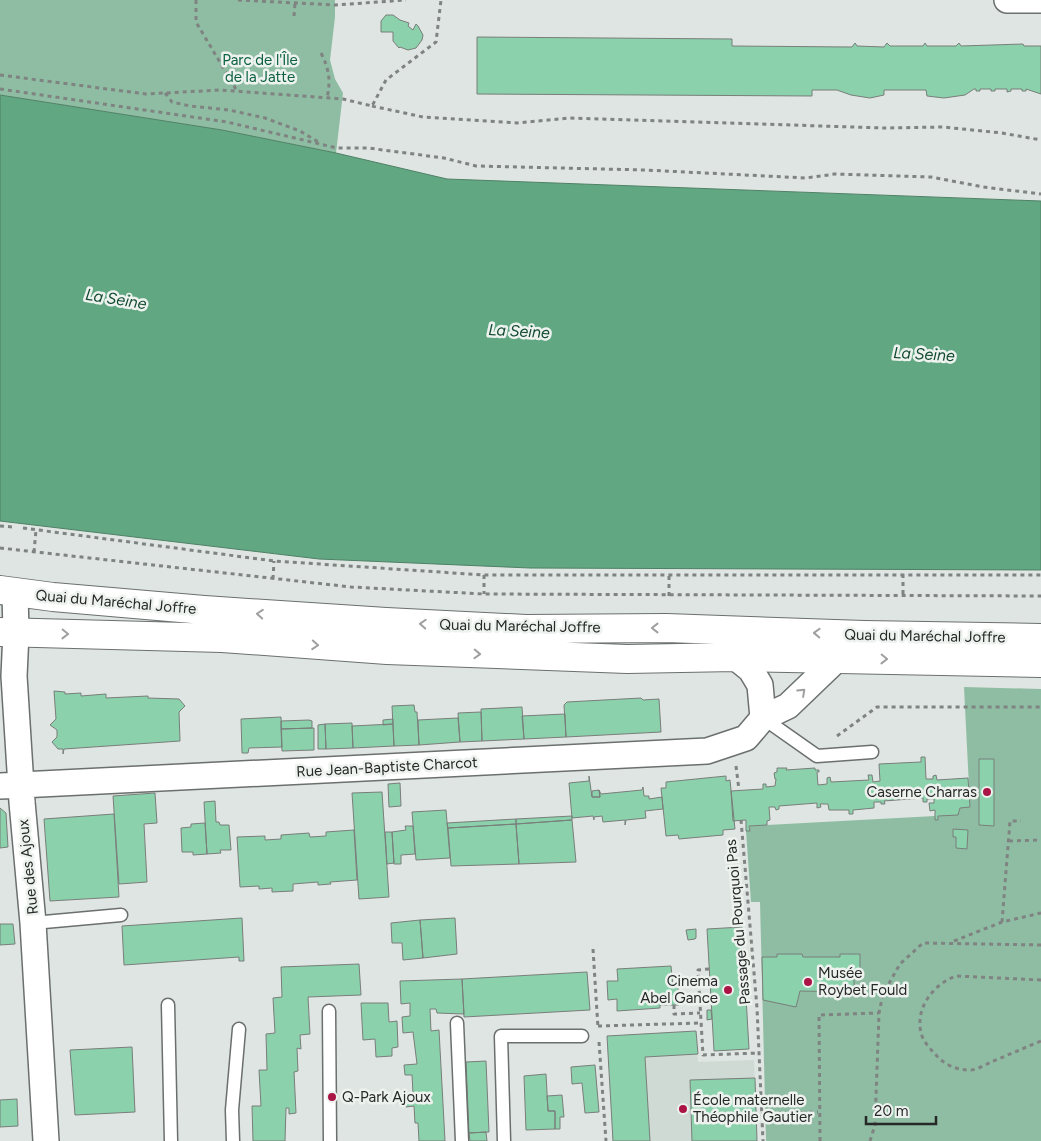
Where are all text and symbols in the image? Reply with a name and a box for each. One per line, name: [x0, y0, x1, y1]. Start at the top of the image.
park label: Parc de l'Île de la Jatte: [222, 51, 298, 86]
water label: La Seine: [84, 285, 148, 313]
water label: La Seine: [488, 320, 551, 342]
water label: La Seine: [893, 343, 956, 365]
street label: Quai du Maréchal Joffre: [35, 586, 197, 618]
one-way arrow: [256, 609, 264, 620]
street label: Quai du Maréchal Joffre: [439, 616, 601, 636]
one-way arrow: [418, 618, 426, 629]
one-way arrow: [651, 623, 658, 633]
street label: Quai du Maréchal Joffre: [844, 626, 1006, 646]
one-way arrow: [813, 628, 821, 639]
one-way arrow: [62, 629, 69, 639]
one-way arrow: [311, 639, 319, 650]
one-way arrow: [473, 648, 481, 659]
one-way arrow: [881, 654, 889, 664]
one-way arrow: [797, 689, 806, 698]
street label: Rue Jean-Baptiste Charcot: [296, 753, 478, 781]
place label: Caserne Charras: [866, 783, 977, 801]
marker: Caserne Charras: [981, 786, 993, 798]
street label: Rue des Ajoux: [14, 818, 42, 916]
street label: Passage du Pourquoi Pas: [722, 838, 754, 1006]
place label: Musée Roybet Fould: [818, 964, 907, 999]
place label: Cinema Abel Gance: [640, 972, 718, 1007]
marker: Musée Roybet Fould: [802, 976, 814, 988]
marker: Cinema Abel Gance: [722, 984, 734, 996]
place label: Q-Park Ajoux: [342, 1088, 431, 1106]
marker: Q-Park Ajoux: [326, 1091, 338, 1103]
place label: École maternelle Théophile Gautier: [693, 1091, 812, 1126]
scale bar: [866, 1094, 936, 1126]
text: 20 m: [874, 1102, 908, 1120]
marker: École maternelle Théophile Gautier: [677, 1103, 689, 1115]

